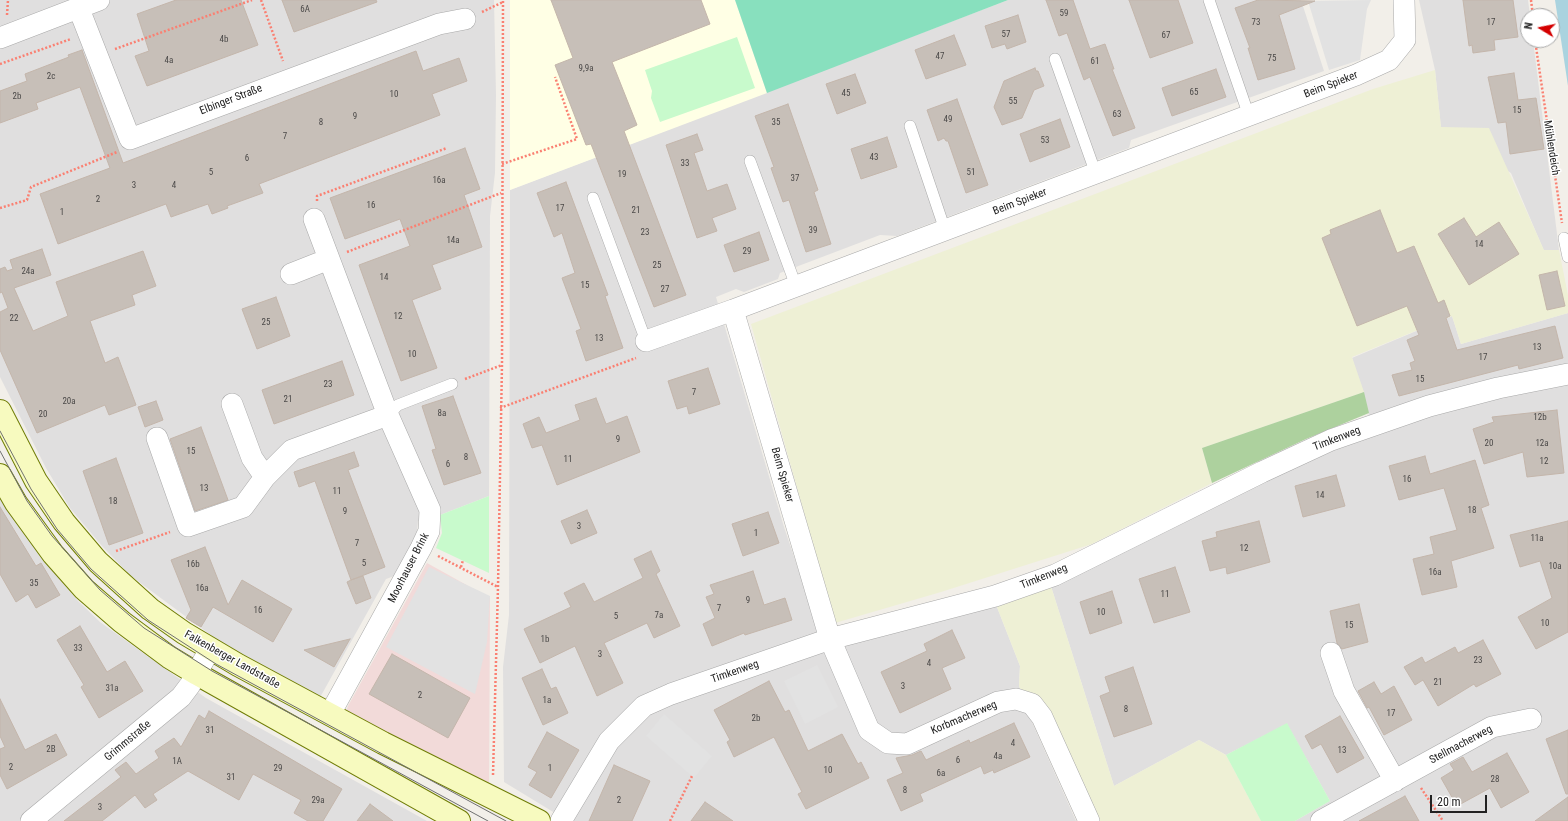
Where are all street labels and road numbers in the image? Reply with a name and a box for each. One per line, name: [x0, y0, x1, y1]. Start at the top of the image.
street label: Beim Spieker: [1302, 69, 1360, 101]
street label: Elbinger Straße: [198, 82, 264, 118]
street label: Mühlendeich: [1540, 120, 1562, 176]
street label: Beim Spieker: [991, 186, 1049, 218]
street label: Timkenweg: [1311, 424, 1363, 454]
street label: Beim Spieker: [768, 446, 796, 504]
street label: Moorhauser Brink: [386, 531, 432, 605]
street label: Timkenweg: [1019, 562, 1069, 592]
street label: Falkenberger Landstraße: [182, 628, 282, 692]
street label: Timkenweg: [709, 658, 761, 686]
street label: Korbmacherweg: [929, 698, 999, 738]
street label: Grimmstraße: [102, 718, 154, 764]
street label: Stellmacherweg: [1427, 723, 1495, 767]

